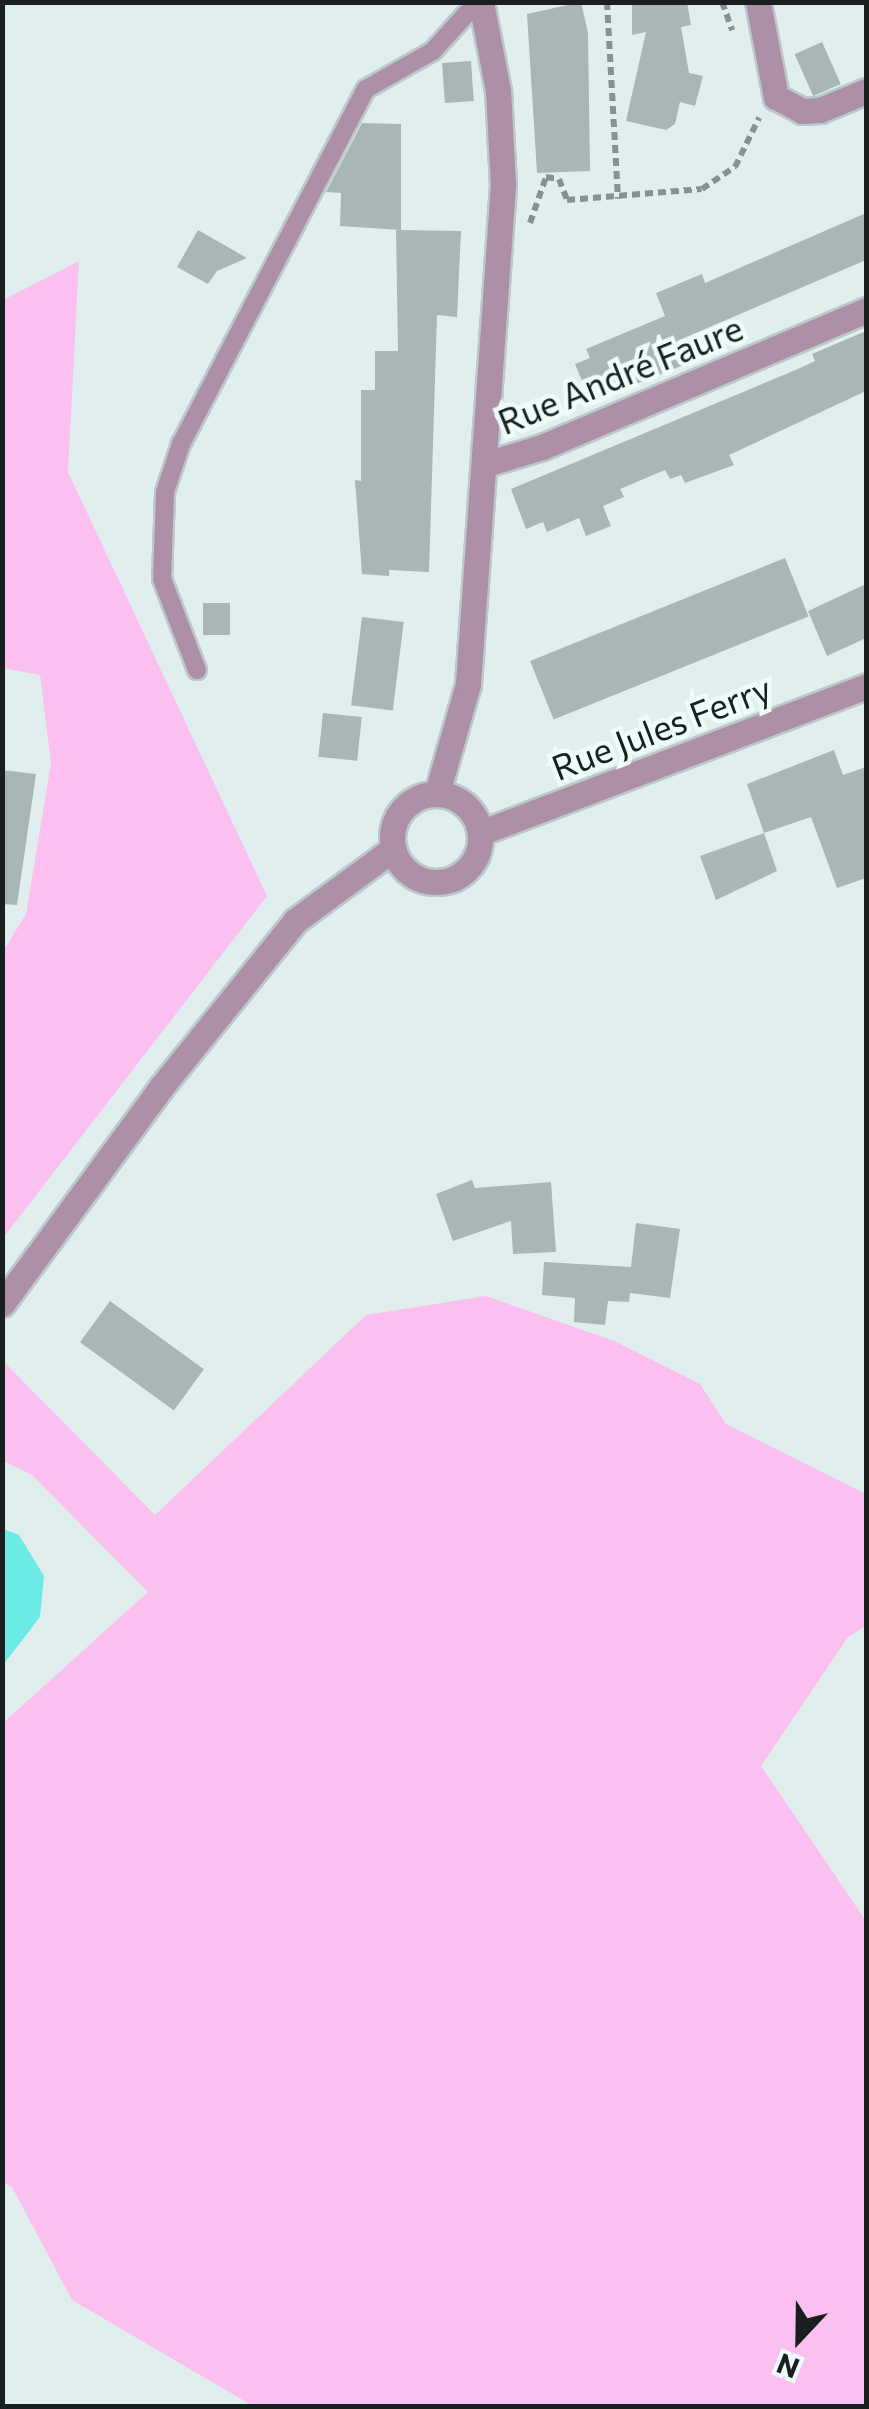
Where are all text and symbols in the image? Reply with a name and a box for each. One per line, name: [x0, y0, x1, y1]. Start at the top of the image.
street label: Rue André Faure: [492, 306, 748, 442]
street label: Rue Jules Ferry: [545, 666, 777, 788]
north arrow: [749, 2289, 849, 2389]
text: N: [772, 2347, 804, 2387]

